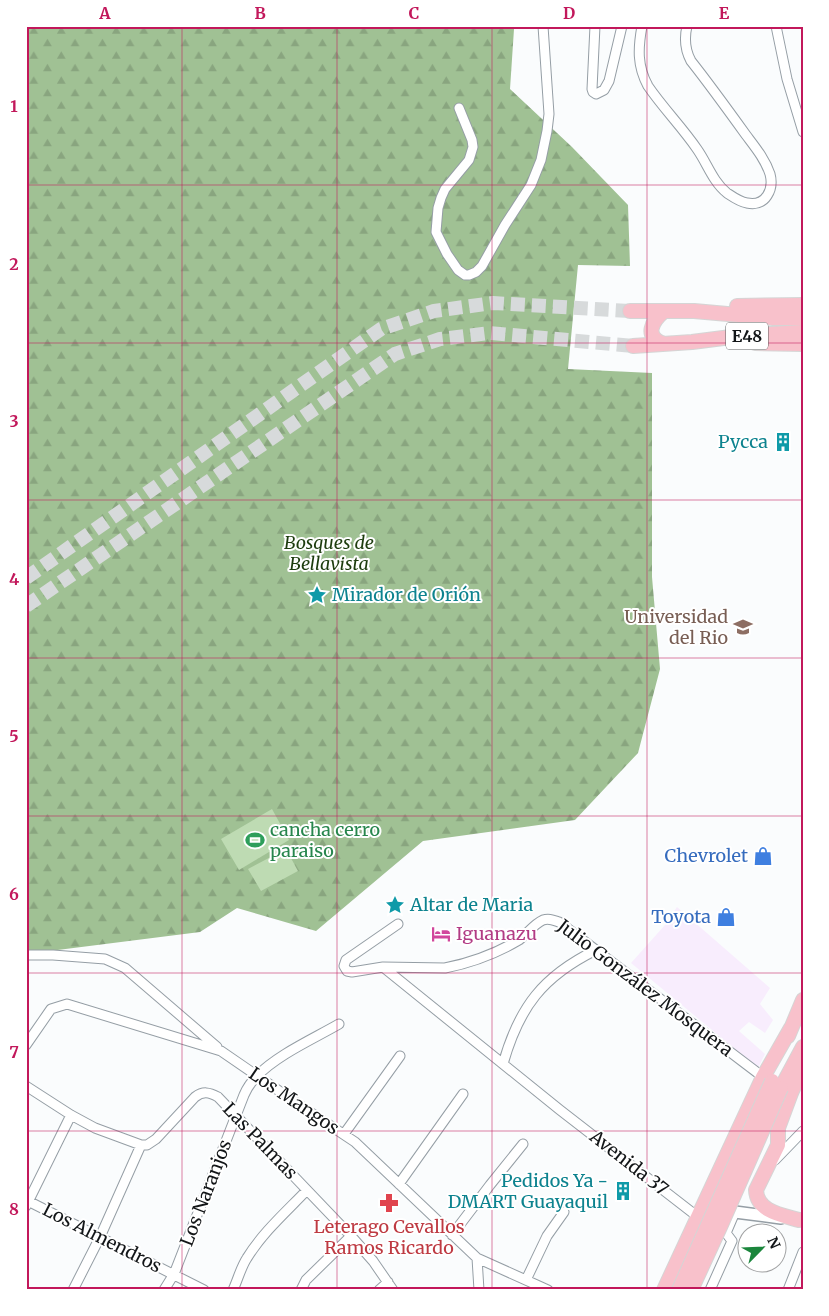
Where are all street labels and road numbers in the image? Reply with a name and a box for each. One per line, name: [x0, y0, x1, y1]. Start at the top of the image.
road number: E48: [726, 322, 768, 350]
street label: Julio González Mosquera: [552, 913, 738, 1061]
street label: Los Mangos: [245, 1062, 344, 1139]
street label: Las Palmas: [218, 1098, 303, 1184]
street label: Avenida 37: [585, 1124, 673, 1200]
street label: Los Naranjos: [175, 1136, 236, 1249]
street label: Los Almendros: [39, 1198, 166, 1277]

